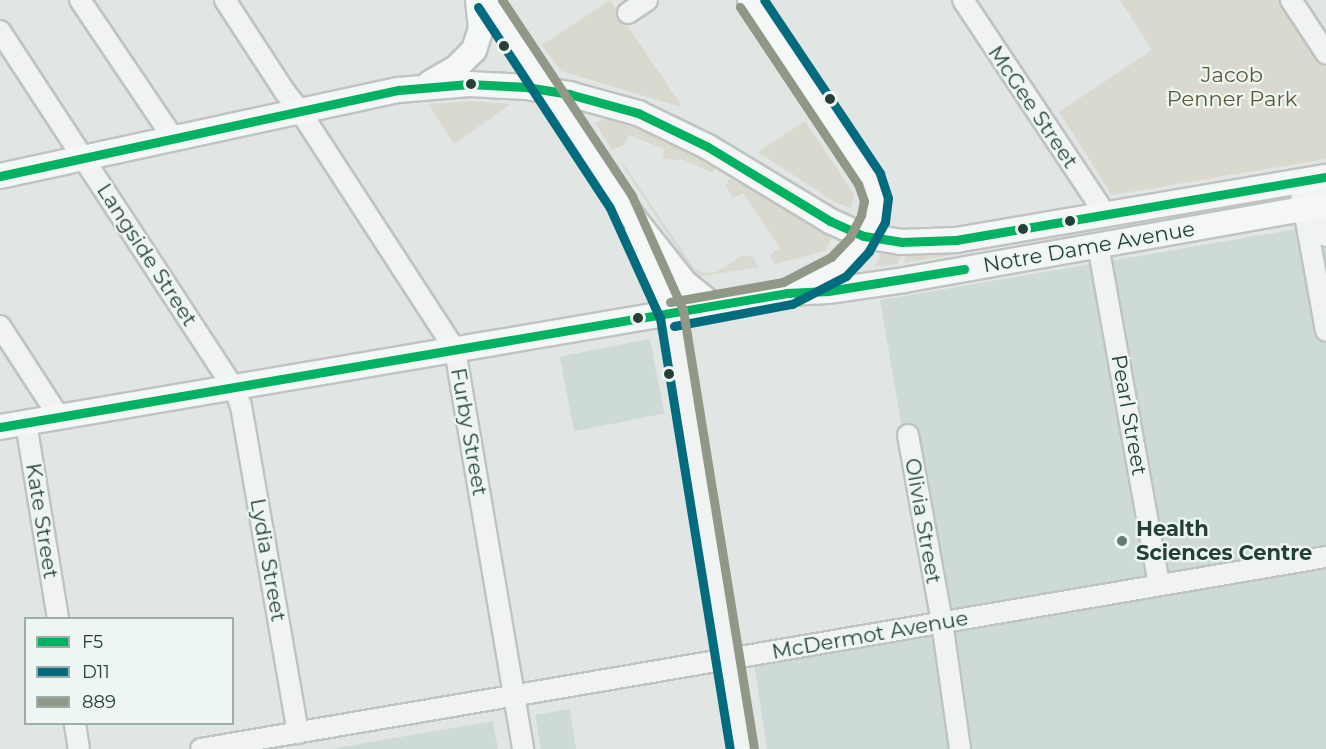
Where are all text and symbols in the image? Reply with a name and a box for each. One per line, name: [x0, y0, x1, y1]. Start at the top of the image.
unlabelled marker: [498, 40, 510, 52]
street label: McGee Street: [983, 41, 1083, 173]
park label: Jacob Penner Park: [1167, 62, 1297, 112]
unlabelled marker: [465, 78, 477, 90]
unlabelled marker: [824, 93, 836, 105]
street label: Langside Street: [91, 179, 203, 331]
unlabelled marker: [1064, 215, 1076, 227]
street label: Notre Dame Avenue: [981, 216, 1197, 278]
unlabelled marker: [1017, 223, 1029, 235]
unlabelled marker: [632, 312, 644, 324]
street label: Pearl Street: [1106, 353, 1152, 477]
street label: Furby Street: [445, 366, 493, 498]
unlabelled marker: [663, 368, 675, 380]
street label: Olivia Street: [900, 456, 946, 586]
street label: Kate Street: [20, 461, 64, 581]
street label: Lydia Street: [245, 496, 291, 624]
place label: Health Sciences Centre: [1136, 516, 1312, 566]
marker: Health Sciences Centre: [1113, 532, 1131, 550]
street label: McDermot Avenue: [770, 605, 970, 665]
legend: [24, 617, 234, 725]
text: F5: [82, 631, 103, 653]
text: D11: [82, 661, 110, 683]
text: 889: [82, 691, 116, 713]

